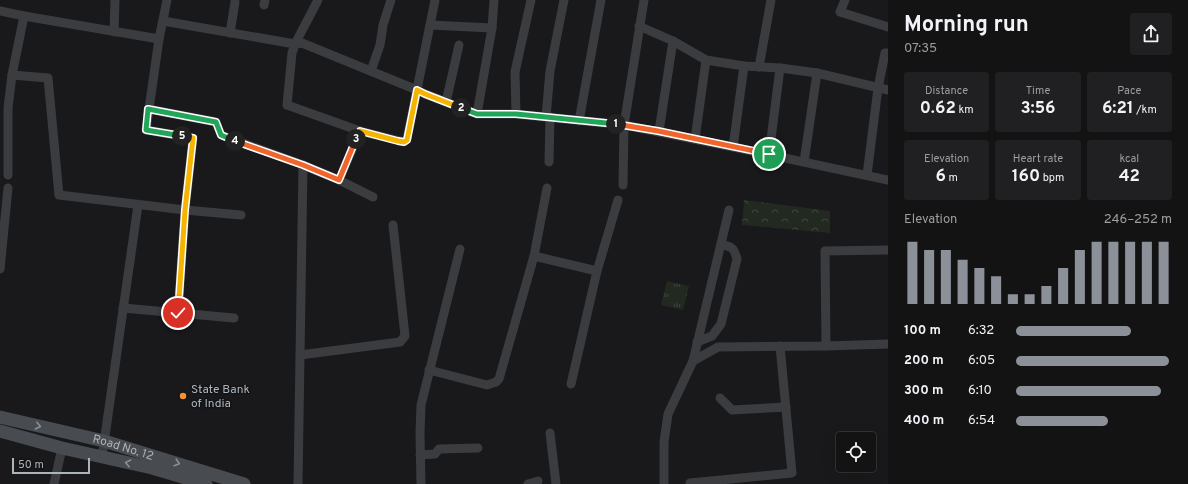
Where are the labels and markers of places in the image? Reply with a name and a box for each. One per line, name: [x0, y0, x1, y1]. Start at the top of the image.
pin: 2: [451, 98, 471, 118]
pin: 1: [606, 114, 626, 134]
pin: 5: [172, 126, 192, 146]
pin: 3: [346, 129, 366, 149]
pin: 4: [225, 131, 245, 151]
pin: [752, 137, 786, 171]
pin: [161, 296, 195, 330]
place label: State Bank of India: [191, 382, 250, 412]
marker: State Bank of India: [178, 391, 188, 401]

